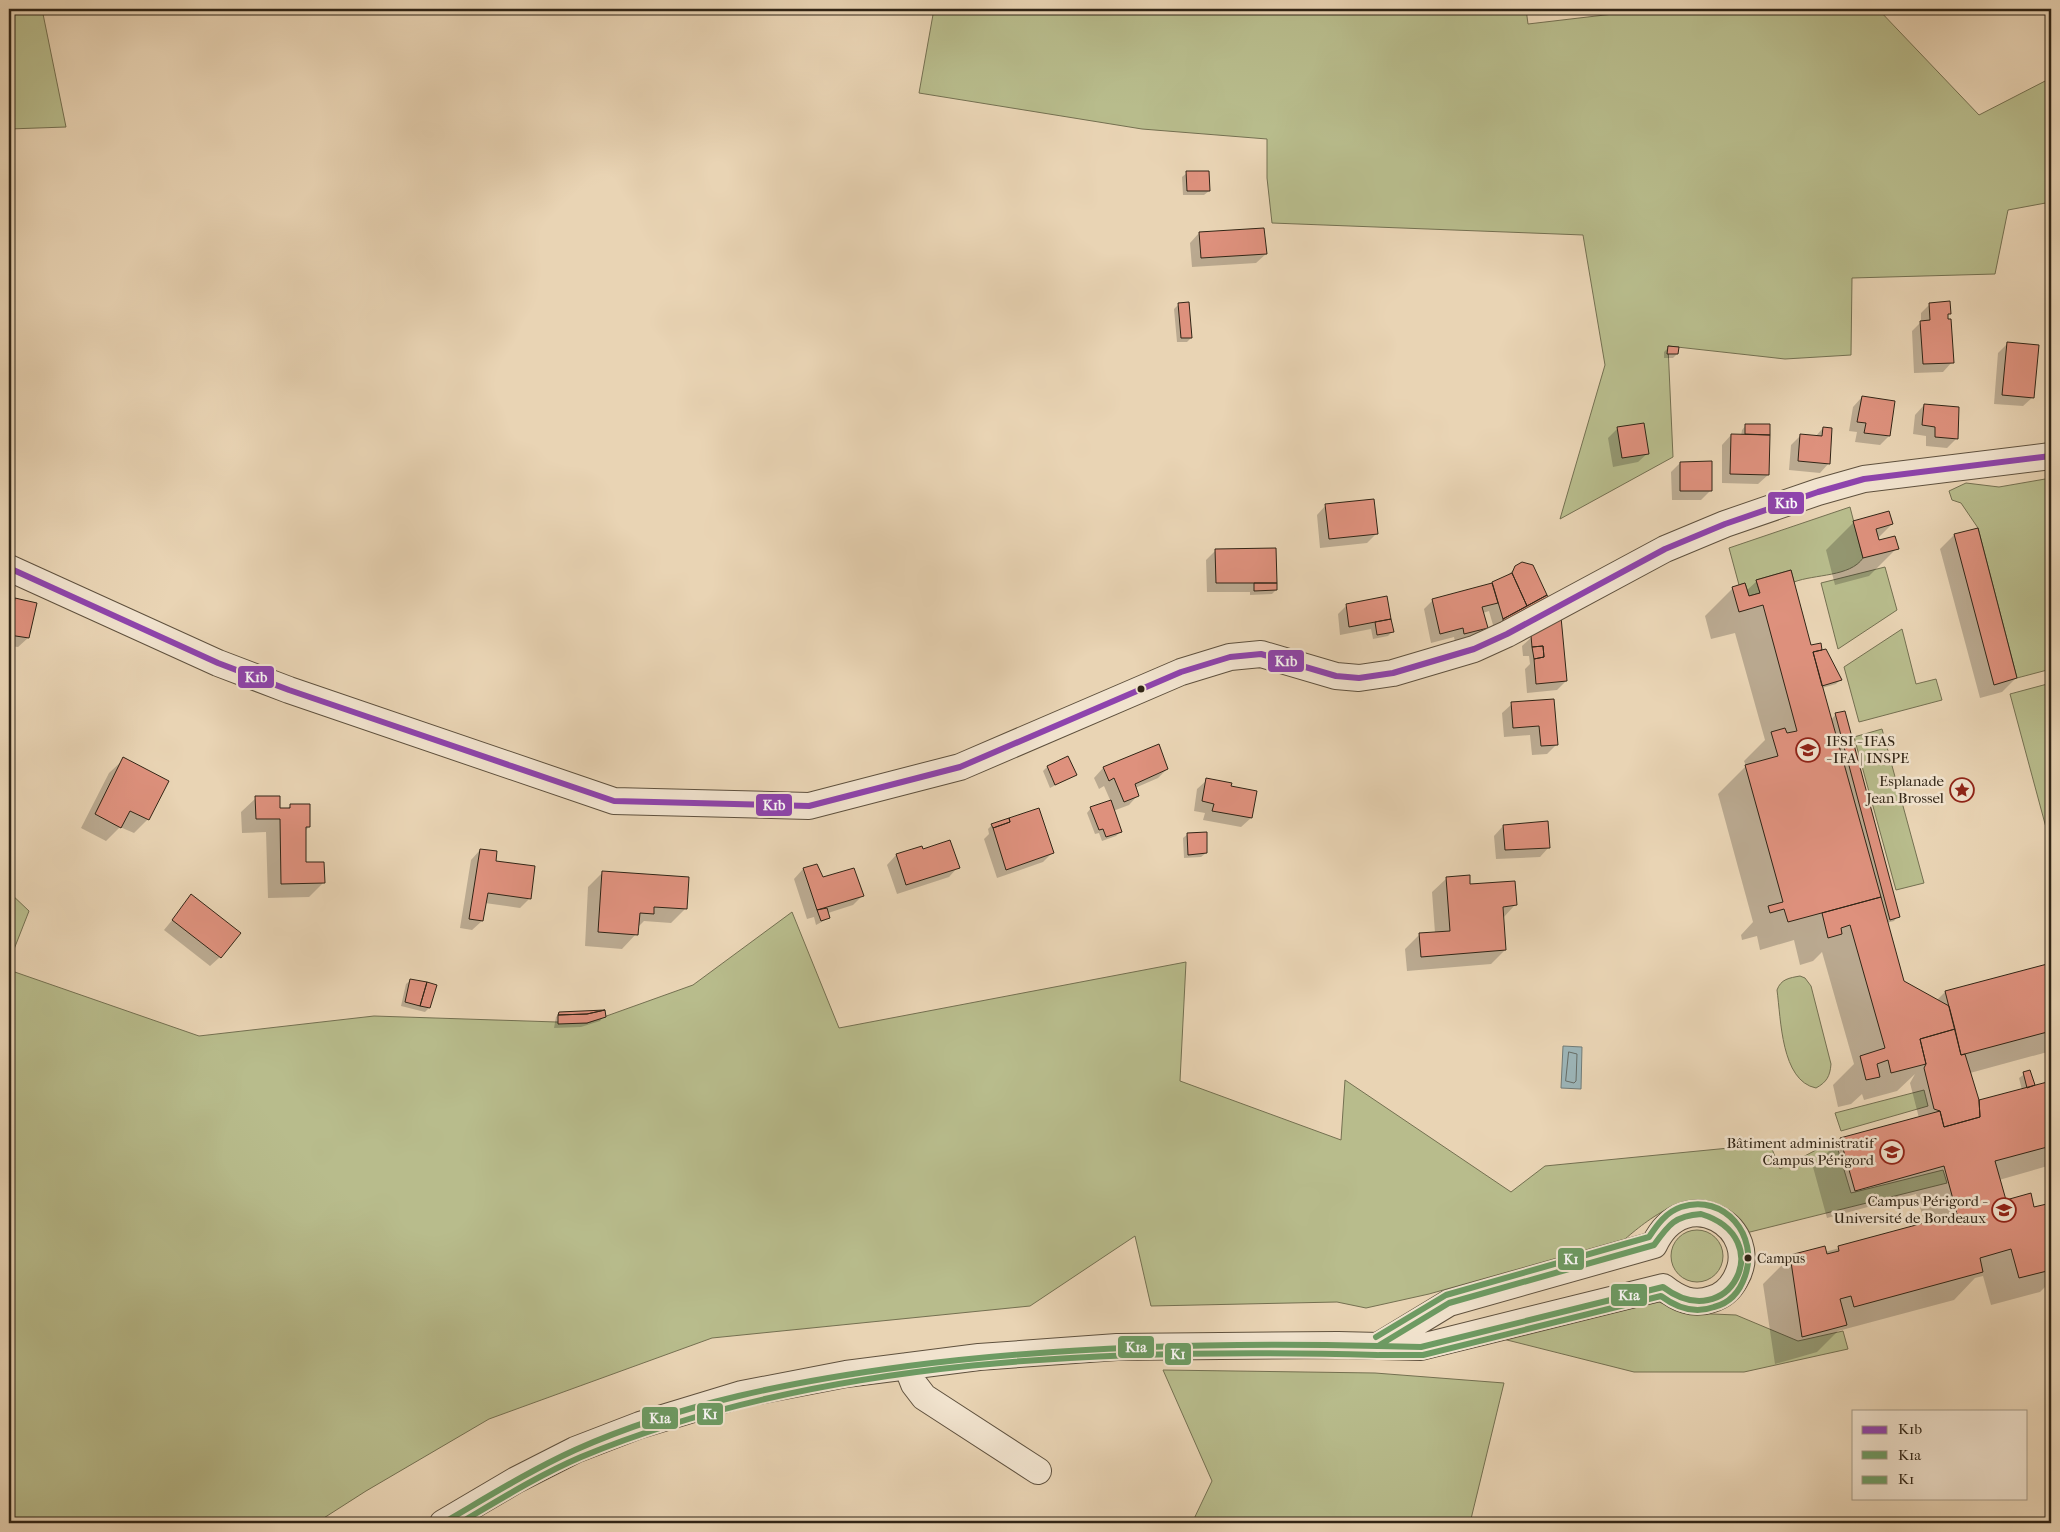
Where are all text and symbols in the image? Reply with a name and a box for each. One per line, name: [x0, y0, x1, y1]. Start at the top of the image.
line badge: K1b: [1767, 491, 1805, 515]
text: K1b: [1775, 495, 1798, 512]
line badge: K1b: [1267, 649, 1305, 673]
text: K1b: [1275, 653, 1298, 670]
line badge: K1b: [237, 665, 275, 689]
text: K1b: [245, 669, 268, 686]
unlabelled marker: [1136, 684, 1146, 694]
place label: IFSI - IFAS - IFA | INSPE: [1826, 732, 1909, 767]
school or university icon: IFSI - IFAS - IFA | INSPE: [1795, 737, 1821, 763]
place label: Esplanade Jean Brossel: [1865, 772, 1945, 807]
place icon: Esplanade Jean Brossel: [1949, 777, 1975, 803]
line badge: K1b: [755, 793, 793, 817]
text: K1b: [763, 797, 786, 814]
place label: Bâtiment administratif Campus Périgord: [1726, 1134, 1877, 1169]
school or university icon: Bâtiment administratif Campus Périgord: [1879, 1139, 1905, 1165]
place label: Campus Périgord - Université de Bordeaux: [1834, 1192, 1988, 1227]
school or university icon: Campus Périgord - Université de Bordeaux: [1991, 1197, 2017, 1223]
line badge: K1: [1557, 1247, 1585, 1271]
place label: Campus: [1757, 1250, 1805, 1267]
text: K1: [1563, 1251, 1579, 1268]
marker: Campus: [1743, 1253, 1753, 1263]
line badge: K1a: [1610, 1283, 1648, 1307]
text: K1a: [1618, 1287, 1640, 1304]
line badge: K1a: [1117, 1335, 1155, 1359]
text: K1a: [1125, 1339, 1147, 1356]
line badge: K1: [1164, 1342, 1192, 1366]
text: K1: [1170, 1346, 1186, 1363]
line badge: K1: [696, 1402, 724, 1426]
line badge: K1a: [641, 1406, 679, 1430]
text: K1: [702, 1406, 718, 1423]
text: K1a: [649, 1410, 671, 1427]
legend: [1852, 1410, 2028, 1500]
text: K1b: [1898, 1420, 1922, 1438]
text: K1a: [1898, 1446, 1922, 1464]
text: K1: [1898, 1470, 1914, 1488]

